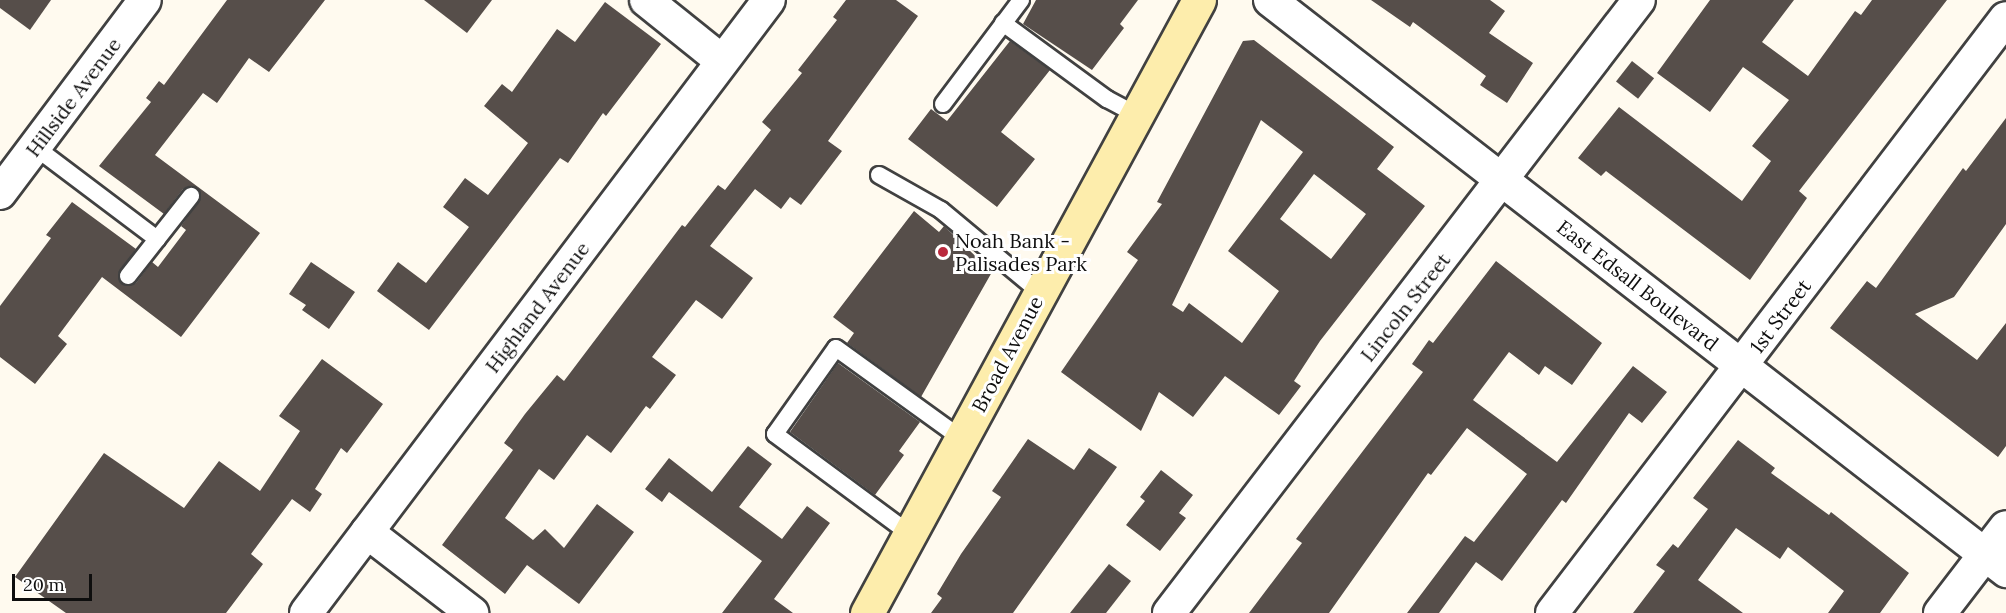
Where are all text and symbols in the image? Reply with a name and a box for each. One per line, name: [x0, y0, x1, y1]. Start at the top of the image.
street label: Hillside Avenue: [20, 33, 126, 161]
street label: East Edsall Boulevard: [1553, 215, 1723, 355]
place label: Noah Bank - Palisades Park: [955, 228, 1087, 275]
street label: Highland Avenue: [480, 237, 594, 377]
marker: Noah Bank - Palisades Park: [936, 245, 950, 259]
street label: Lincoln Street: [1355, 248, 1455, 366]
street label: 1st Street: [1744, 274, 1816, 358]
street label: Broad Avenue: [966, 292, 1048, 416]
scale bar: [15, 562, 94, 600]
text: 20 m: [23, 573, 65, 596]

